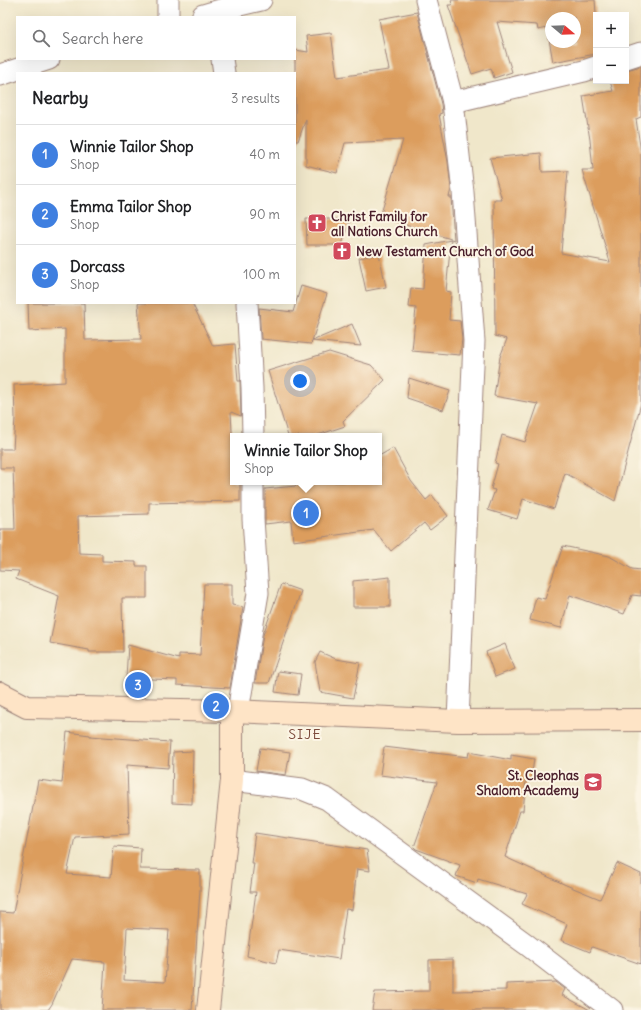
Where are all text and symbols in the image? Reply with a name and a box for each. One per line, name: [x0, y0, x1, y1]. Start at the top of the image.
north arrow: [545, 12, 581, 48]
map controls: [593, 12, 629, 84]
button: +: [593, 12, 629, 48]
search box: [16, 16, 296, 60]
icon: search: [30, 27, 52, 49]
text: Search here: [62, 29, 143, 48]
button: −: [593, 48, 629, 84]
text: Nearby: [32, 87, 88, 109]
text: 3 results: [231, 90, 280, 107]
text: Winnie Tailor Shop: [70, 137, 194, 156]
text: 1: [42, 146, 48, 163]
text: 40 m: [249, 146, 280, 163]
text: Shop: [70, 156, 99, 173]
text: Emma Tailor Shop: [70, 197, 191, 216]
text: 2: [41, 206, 49, 223]
text: 90 m: [249, 206, 280, 223]
place label: Christ Family for all Nations Church: [331, 208, 438, 240]
church icon: Christ Family for all Nations Church: [306, 212, 328, 234]
text: Shop: [70, 216, 99, 233]
church icon: New Testament Church of God: [331, 240, 353, 262]
place label: New Testament Church of God: [356, 243, 534, 260]
text: Dorcass: [70, 257, 125, 276]
text: 3: [41, 266, 49, 283]
text: 100 m: [243, 266, 280, 283]
text: Shop: [70, 276, 99, 293]
your location: [290, 371, 310, 391]
popup: [230, 433, 382, 485]
text: Winnie Tailor Shop: [244, 441, 368, 460]
text: Shop: [244, 460, 274, 477]
pin: 1: [293, 498, 319, 528]
pin: 3: [125, 670, 151, 700]
pin: 2: [203, 691, 229, 721]
district label: SIJE: [288, 725, 322, 743]
place label: St. Cleophas Shalom Academy: [477, 767, 579, 799]
school or university icon: St. Cleophas Shalom Academy: [582, 771, 604, 793]

